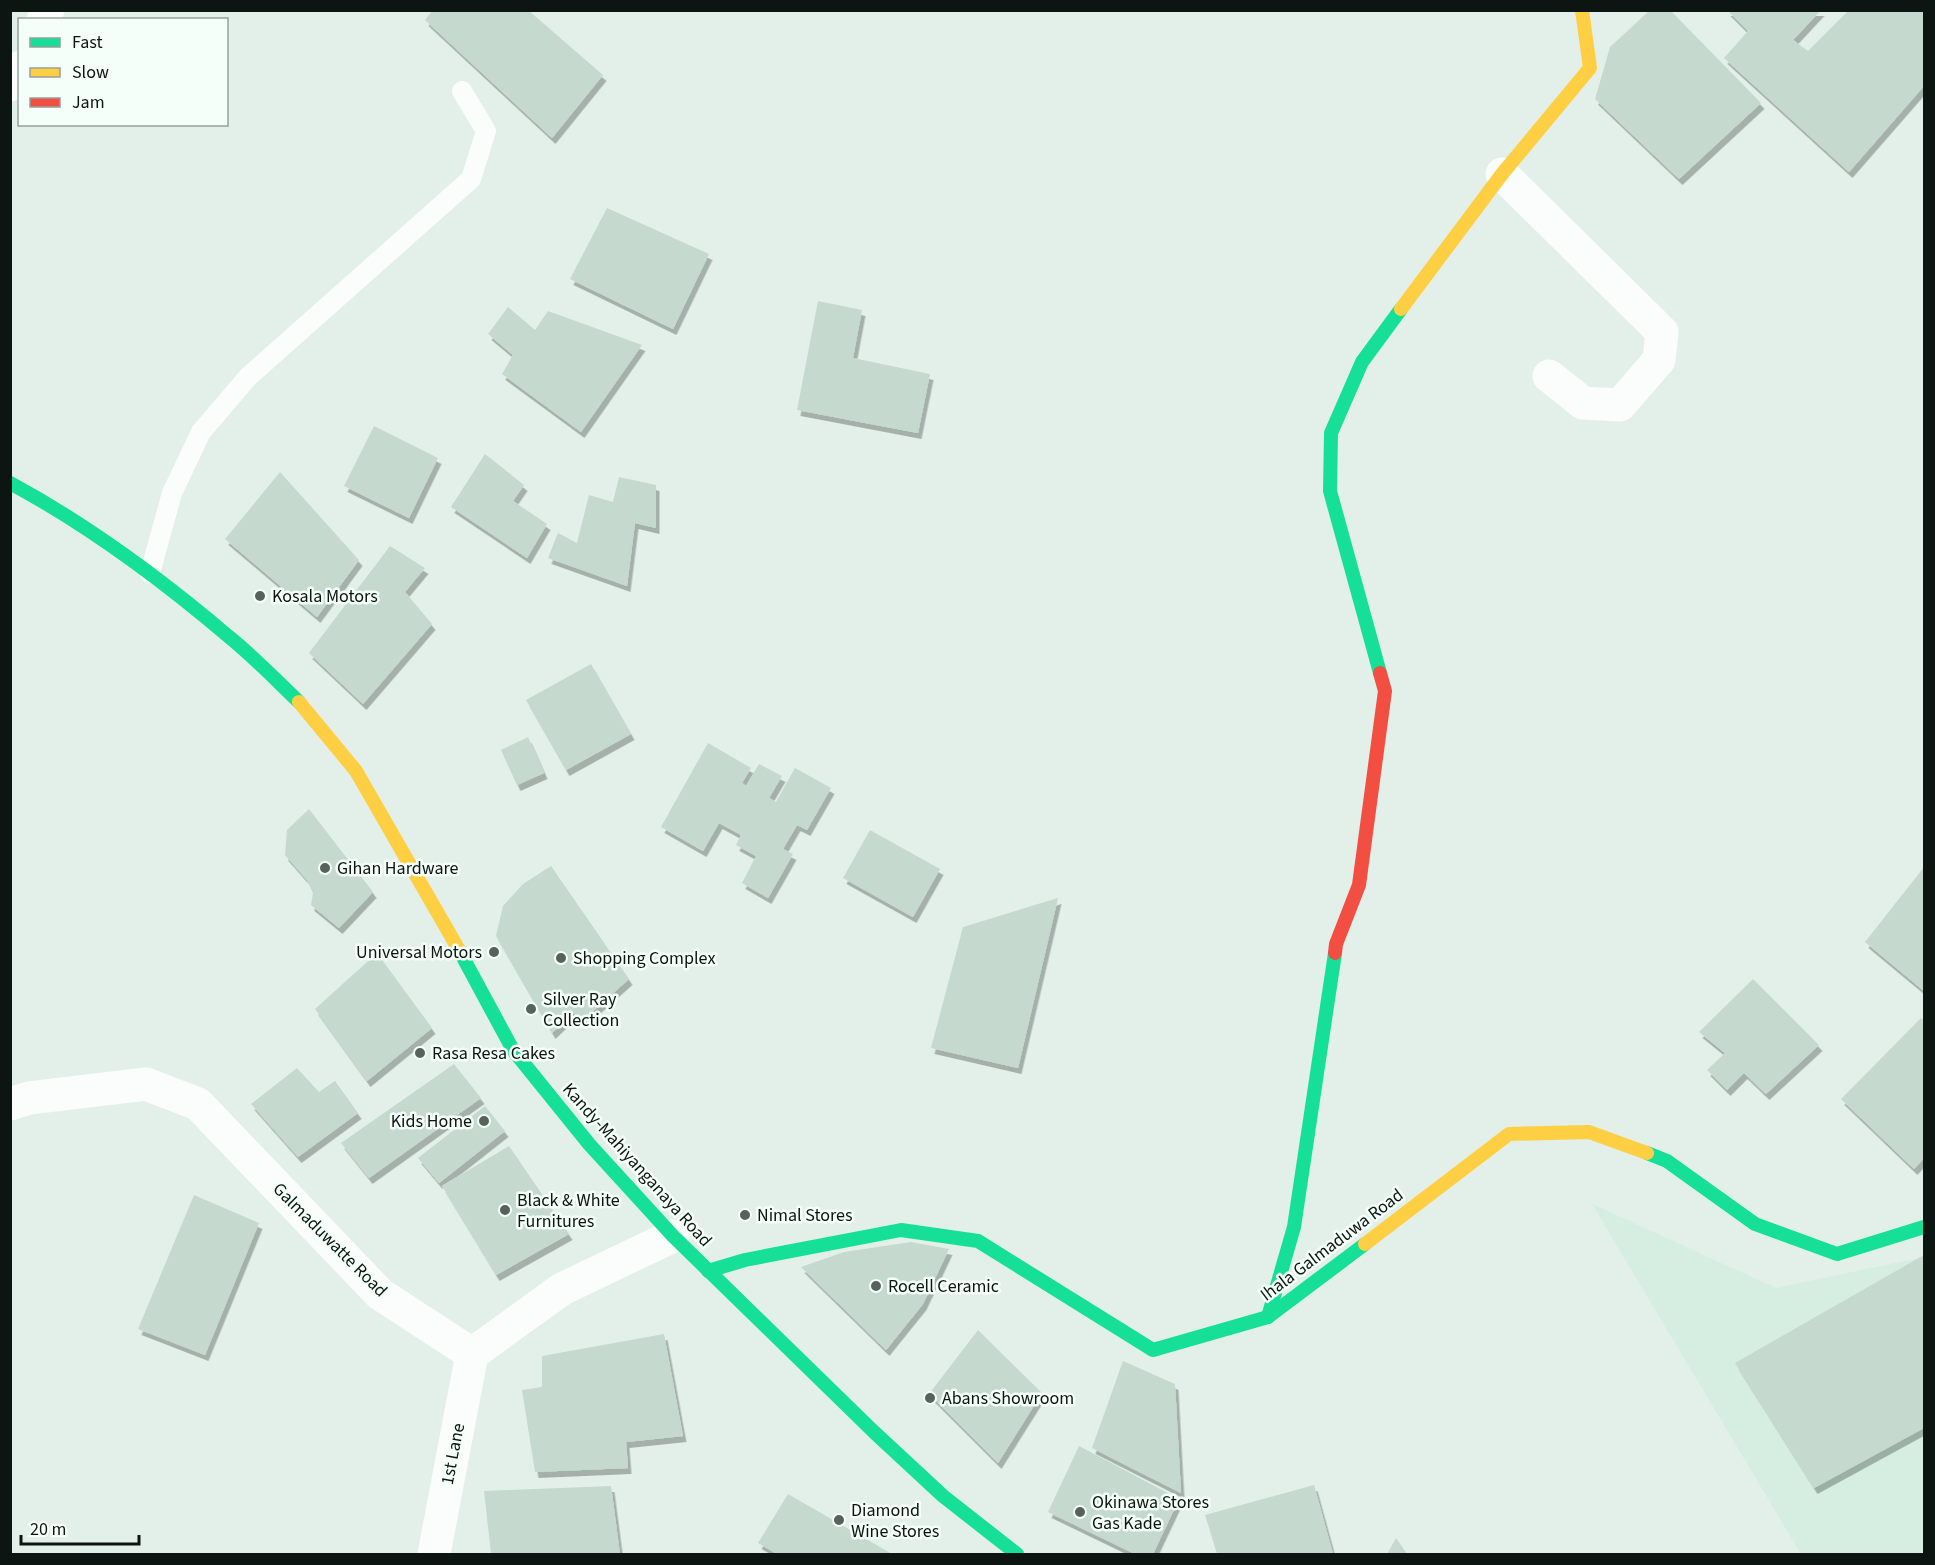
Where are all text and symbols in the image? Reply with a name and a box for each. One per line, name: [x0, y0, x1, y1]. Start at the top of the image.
legend: [18, 18, 228, 126]
text: Fast: [72, 30, 103, 55]
text: Slow: [72, 60, 109, 85]
text: Jam: [72, 90, 105, 115]
place label: Kosala Motors: [272, 584, 378, 609]
marker: Kosala Motors: [253, 589, 267, 603]
place label: Gihan Hardware: [337, 856, 459, 881]
marker: Gihan Hardware: [318, 861, 332, 875]
place label: Universal Motors: [356, 940, 482, 965]
marker: Universal Motors: [487, 945, 501, 959]
place label: Shopping Complex: [573, 946, 715, 971]
marker: Shopping Complex: [554, 951, 568, 965]
place label: Silver Ray Collection: [543, 987, 619, 1033]
marker: Silver Ray Collection: [524, 1002, 538, 1016]
place label: Rasa Resa Cakes: [432, 1041, 555, 1066]
marker: Rasa Resa Cakes: [413, 1046, 427, 1060]
street label: Kandy-Mahiyanganaya Road: [557, 1078, 717, 1252]
place label: Kids Home: [391, 1109, 472, 1134]
marker: Kids Home: [477, 1114, 491, 1128]
street label: Galmaduwatte Road: [267, 1177, 393, 1303]
street label: Ihala Galmaduwa Road: [1255, 1183, 1409, 1307]
place label: Black & White Furnitures: [517, 1188, 620, 1234]
marker: Black & White Furnitures: [498, 1203, 512, 1217]
place label: Nimal Stores: [757, 1203, 853, 1228]
marker: Nimal Stores: [738, 1208, 752, 1222]
place label: Rocell Ceramic: [888, 1274, 999, 1299]
marker: Rocell Ceramic: [869, 1279, 883, 1293]
place label: Abans Showroom: [942, 1386, 1074, 1411]
marker: Abans Showroom: [923, 1391, 937, 1405]
street label: 1st Lane: [435, 1421, 471, 1487]
place label: Okinawa Stores Gas Kade: [1092, 1490, 1209, 1536]
place label: Diamond Wine Stores: [851, 1498, 939, 1544]
marker: Okinawa Stores Gas Kade: [1073, 1505, 1087, 1519]
scale bar: [21, 1508, 140, 1546]
marker: Diamond Wine Stores: [832, 1513, 846, 1527]
text: 20 m: [30, 1517, 66, 1542]

